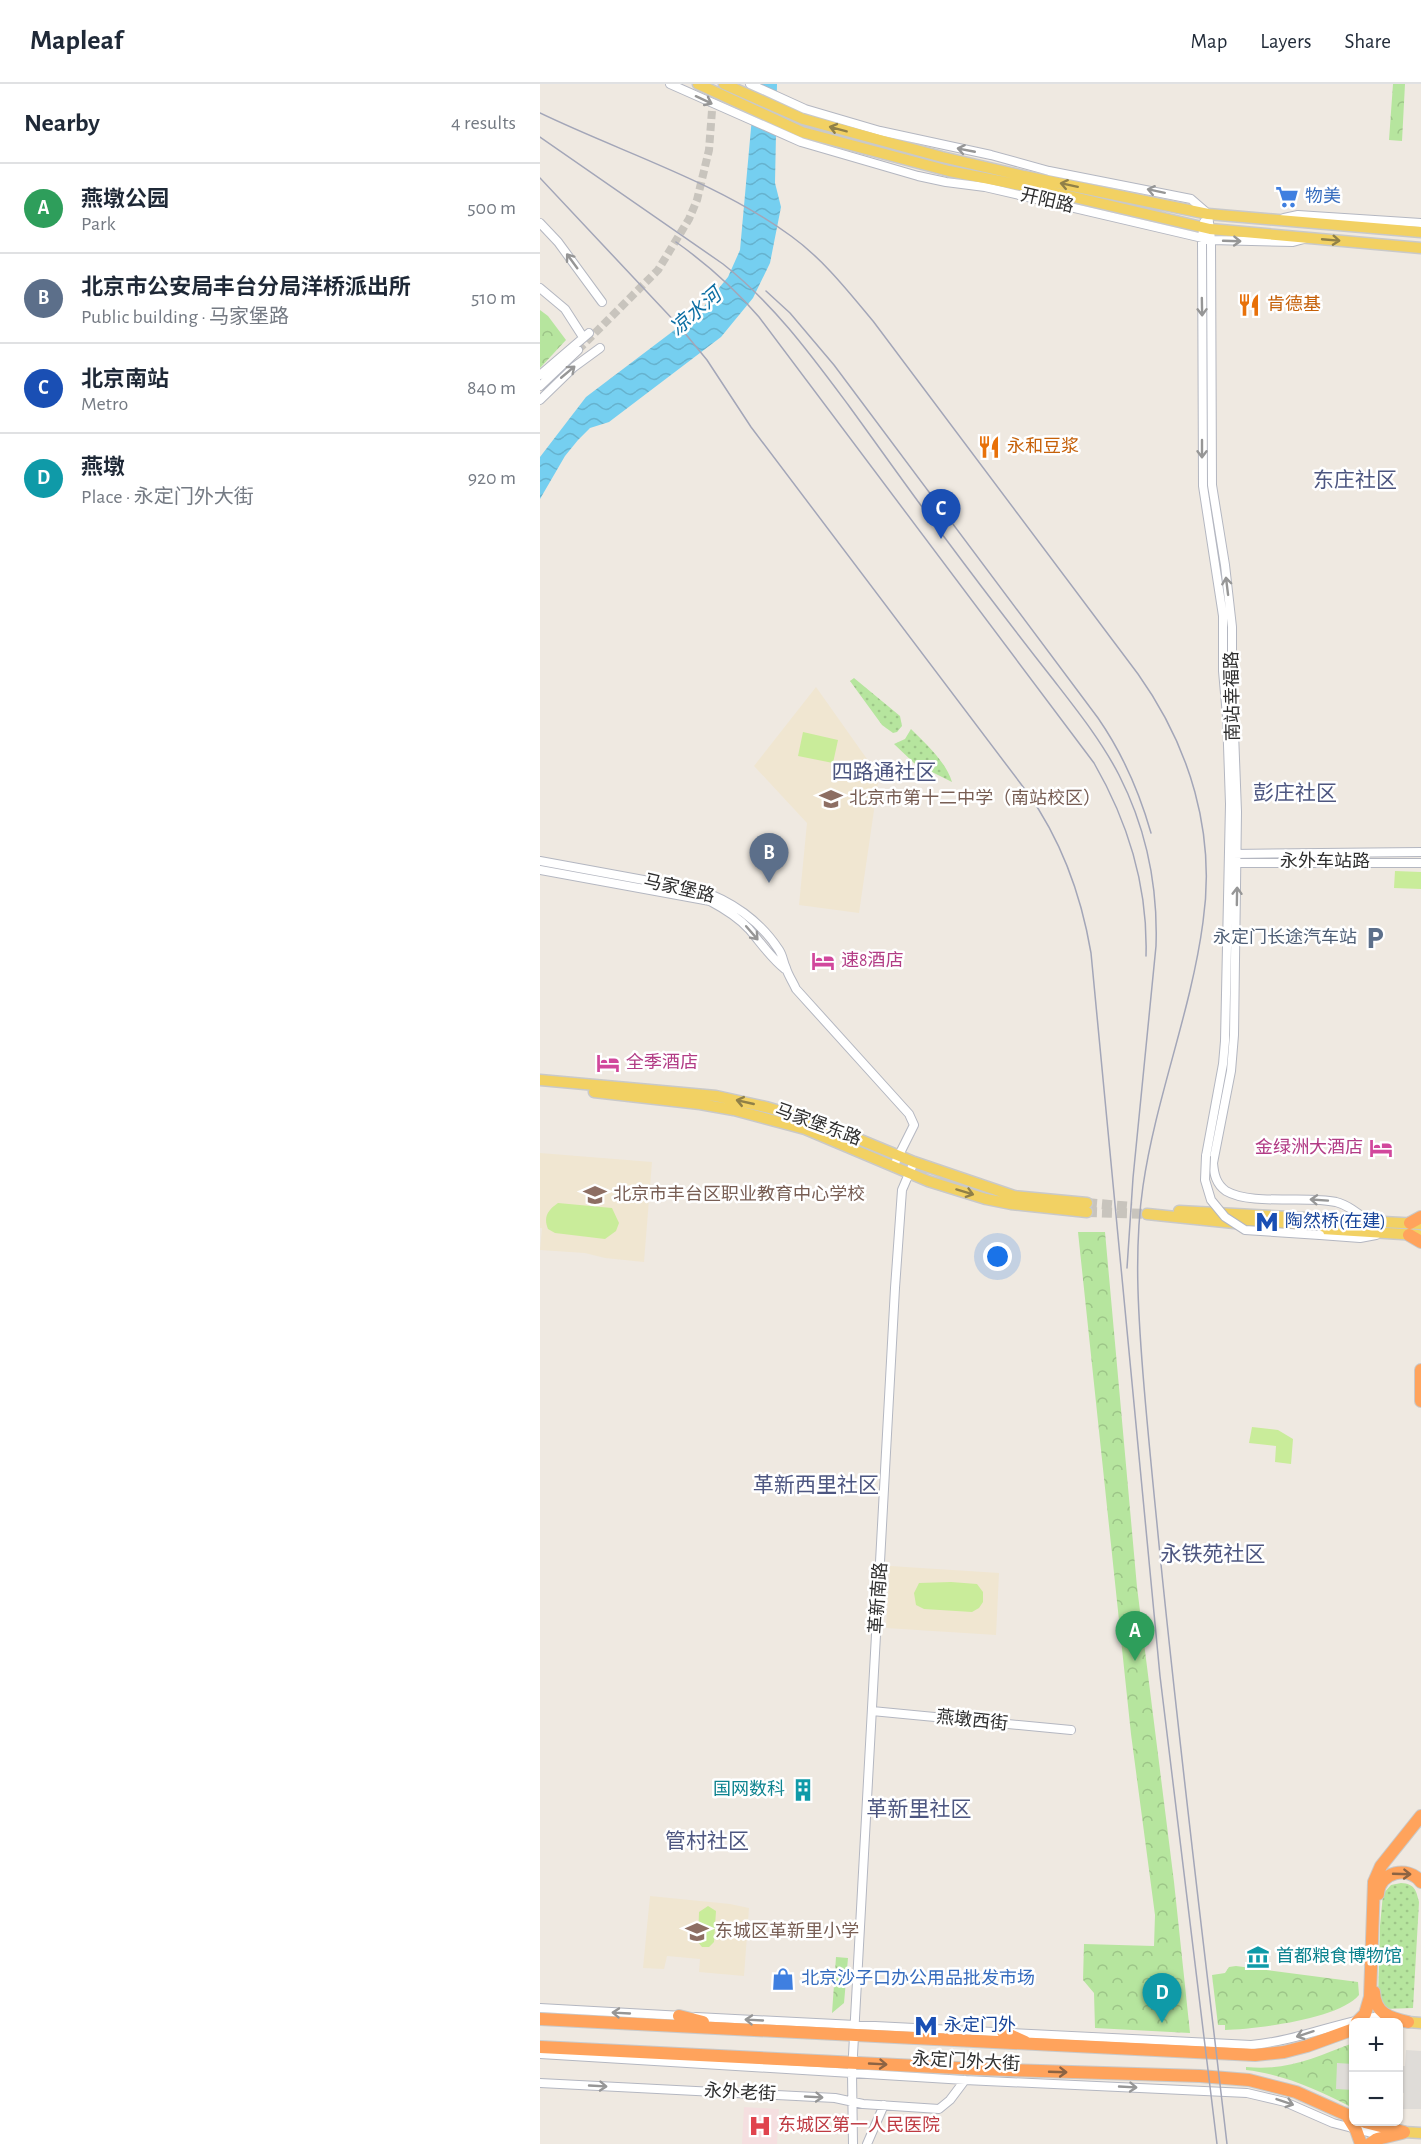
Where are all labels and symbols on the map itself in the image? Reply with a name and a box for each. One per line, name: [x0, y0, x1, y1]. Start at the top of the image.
one-way arrow: [694, 94, 712, 106]
one-way arrow: [829, 123, 848, 135]
one-way arrow: [957, 144, 976, 155]
one-way arrow: [1060, 179, 1079, 190]
street label: 开阳路: [1019, 184, 1076, 216]
supermarket icon: 物美: [1274, 184, 1300, 210]
one-way arrow: [1147, 185, 1166, 197]
place label: 物美: [1305, 186, 1341, 206]
one-way arrow: [1222, 235, 1242, 247]
one-way arrow: [1321, 235, 1341, 246]
one-way arrow: [566, 254, 578, 270]
water label: 凉水河: [666, 281, 728, 339]
restaurant icon: 肯德基: [1236, 292, 1262, 318]
place label: 肯德基: [1267, 294, 1321, 314]
one-way arrow: [1196, 296, 1208, 316]
one-way arrow: [560, 365, 575, 379]
restaurant icon: 永和豆浆: [976, 434, 1002, 460]
place label: 永和豆浆: [1007, 436, 1079, 456]
one-way arrow: [1196, 438, 1208, 458]
district label: 东庄社区: [1313, 469, 1397, 491]
pin: C: [922, 490, 960, 539]
one-way arrow: [1222, 576, 1233, 596]
street label: 南站幸福路: [1221, 651, 1243, 741]
district label: 四路通社区: [832, 761, 937, 783]
district label: 彭庄社区: [1253, 782, 1337, 804]
school or university icon: 北京市第十二中学（南站校区）: [818, 786, 844, 812]
place label: 北京市第十二中学（南站校区）: [849, 788, 1101, 808]
pin: B: [750, 834, 788, 883]
street label: 永外车站路: [1280, 851, 1370, 871]
street label: 马家堡路: [642, 870, 717, 906]
one-way arrow: [1231, 887, 1243, 907]
one-way arrow: [745, 925, 759, 940]
parking icon: 永定门长途汽车站: [1362, 925, 1388, 951]
place label: 永定门长途汽车站: [1213, 927, 1357, 947]
hotel icon: 速8酒店: [810, 948, 836, 974]
place label: 速8酒店: [841, 950, 904, 970]
hotel icon: 全季酒店: [595, 1050, 621, 1076]
place label: 全季酒店: [626, 1052, 698, 1072]
one-way arrow: [736, 1096, 755, 1108]
street label: 马家堡东路: [773, 1099, 864, 1149]
hotel icon: 金绿洲大酒店: [1368, 1135, 1394, 1161]
place label: 金绿洲大酒店: [1255, 1137, 1363, 1157]
school or university icon: 北京市丰台区职业教育中心学校: [582, 1182, 608, 1208]
place label: 北京市丰台区职业教育中心学校: [613, 1184, 865, 1204]
one-way arrow: [955, 1187, 974, 1198]
one-way arrow: [1309, 1194, 1329, 1205]
metro station icon: 陶然桥(在建): [1254, 1209, 1280, 1235]
place label: 陶然桥(在建): [1285, 1211, 1386, 1231]
your location: [983, 1242, 1012, 1271]
district label: 革新西里社区: [753, 1474, 879, 1496]
district label: 永铁苑社区: [1161, 1543, 1266, 1565]
street label: 革新南路: [866, 1561, 890, 1635]
pin: A: [1116, 1612, 1154, 1661]
street label: 燕墩西街: [935, 1706, 1009, 1734]
building icon: 国网数科: [790, 1777, 816, 1803]
place label: 国网数科: [713, 1779, 785, 1799]
district label: 革新里社区: [867, 1798, 972, 1820]
district label: 管村社区: [665, 1830, 749, 1852]
one-way arrow: [1392, 1869, 1412, 1880]
school or university icon: 东城区革新里小学: [684, 1919, 710, 1945]
place label: 东城区革新里小学: [715, 1921, 859, 1941]
museum icon: 首都粮食博物馆: [1245, 1944, 1271, 1970]
place label: 首都粮食博物馆: [1276, 1946, 1402, 1966]
shop icon: 北京沙子口办公用品批发市场: [770, 1966, 796, 1992]
place label: 北京沙子口办公用品批发市场: [801, 1968, 1035, 1988]
pin: D: [1142, 1974, 1182, 2023]
one-way arrow: [611, 2007, 631, 2018]
metro station icon: 永定门外: [913, 2013, 939, 2039]
one-way arrow: [745, 2015, 765, 2026]
place label: 永定门外: [944, 2015, 1016, 2035]
one-way arrow: [1296, 2030, 1315, 2041]
street label: 永定门外大街: [912, 2048, 1021, 2074]
one-way arrow: [868, 2059, 888, 2070]
one-way arrow: [1047, 2066, 1067, 2078]
one-way arrow: [588, 2080, 608, 2091]
street label: 永外老街: [704, 2080, 777, 2104]
one-way arrow: [1118, 2082, 1138, 2093]
one-way arrow: [804, 2092, 824, 2103]
one-way arrow: [1275, 2098, 1294, 2109]
hospital icon: 东城区第一人民医院: [747, 2113, 773, 2139]
place label: 东城区第一人民医院: [778, 2115, 940, 2135]

